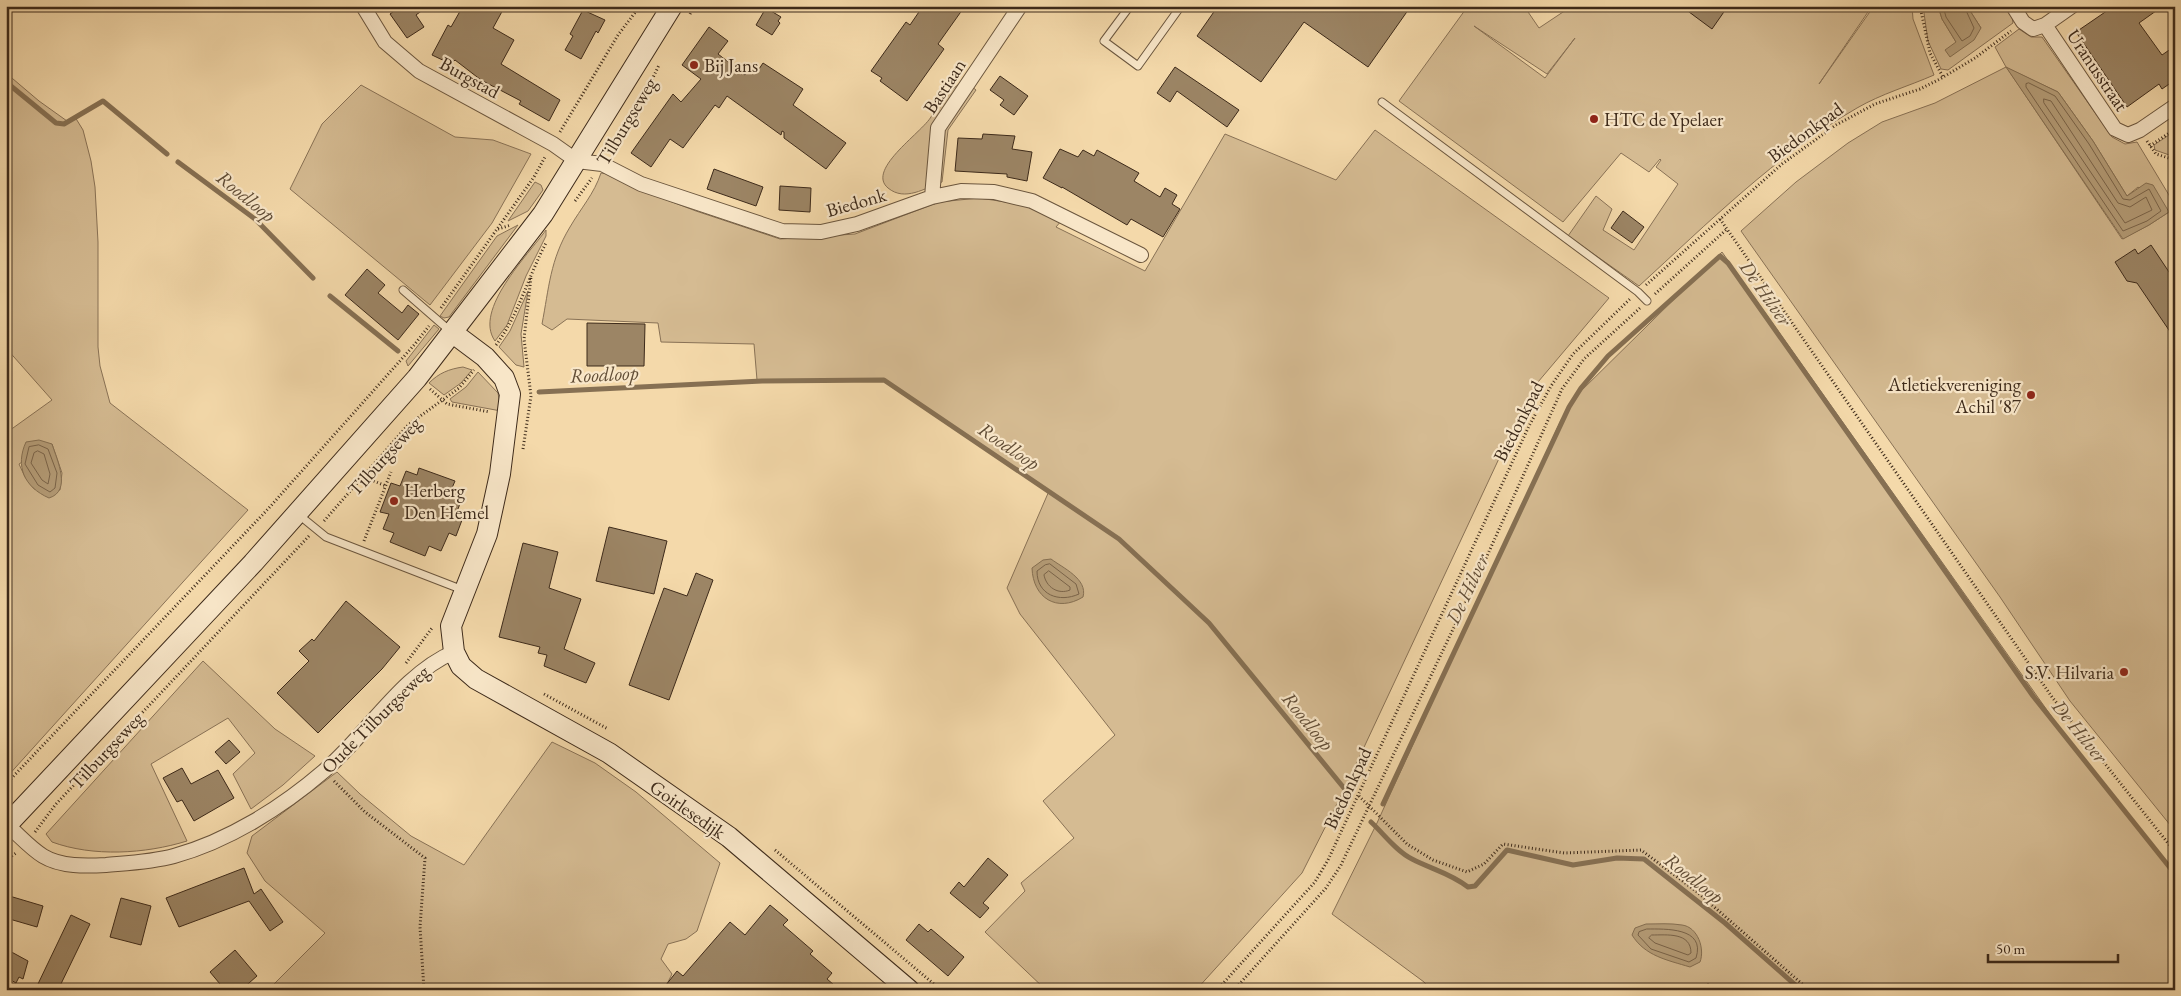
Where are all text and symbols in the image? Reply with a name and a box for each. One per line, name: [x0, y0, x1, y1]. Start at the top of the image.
street label: Uranusstraat: [2061, 24, 2134, 116]
street label: Burgstad: [435, 51, 505, 104]
place label: Bij Jans: [704, 53, 758, 78]
street label: Bastiaan: [917, 54, 971, 119]
marker: Bij Jans: [688, 59, 700, 71]
street label: Tilburgseweg: [590, 72, 663, 170]
street label: Biedonkpad: [1762, 96, 1848, 168]
place label: HTC de Ypelaer: [1604, 107, 1724, 132]
marker: HTC de Ypelaer: [1588, 113, 1600, 125]
water label: Roodloop: [211, 164, 281, 228]
street label: Biedonk: [823, 182, 890, 223]
water label: De Hilver: [1733, 254, 1799, 332]
water label: Roodloop: [569, 359, 639, 389]
place label: Atletiekvereniging Achil '87: [1887, 372, 2022, 419]
street label: Biedonkpad: [1487, 376, 1550, 466]
marker: Atletiekvereniging Achil '87: [2025, 389, 2037, 401]
street label: Tilburgseweg: [342, 411, 427, 501]
water label: Roodloop: [973, 416, 1045, 476]
place label: Herberg Den Hemel: [404, 478, 490, 525]
marker: Herberg Den Hemel: [388, 495, 400, 507]
water label: De Hilver: [1439, 548, 1495, 629]
street label: Oude Tilburgseweg: [316, 659, 435, 779]
place label: S.V. Hilvaria: [2025, 660, 2114, 685]
marker: S.V. Hilvaria: [2118, 666, 2130, 678]
water label: Roodloop: [1276, 686, 1340, 756]
water label: De Hilver: [2046, 693, 2114, 769]
street label: Tilburgseweg: [64, 705, 149, 795]
street label: Biedonkpad: [1318, 743, 1377, 833]
street label: Goirlesedijk: [645, 774, 731, 845]
water label: Roodloop: [1659, 847, 1729, 910]
scale bar: [1988, 931, 2118, 963]
text: 50 m: [1996, 939, 2025, 958]

